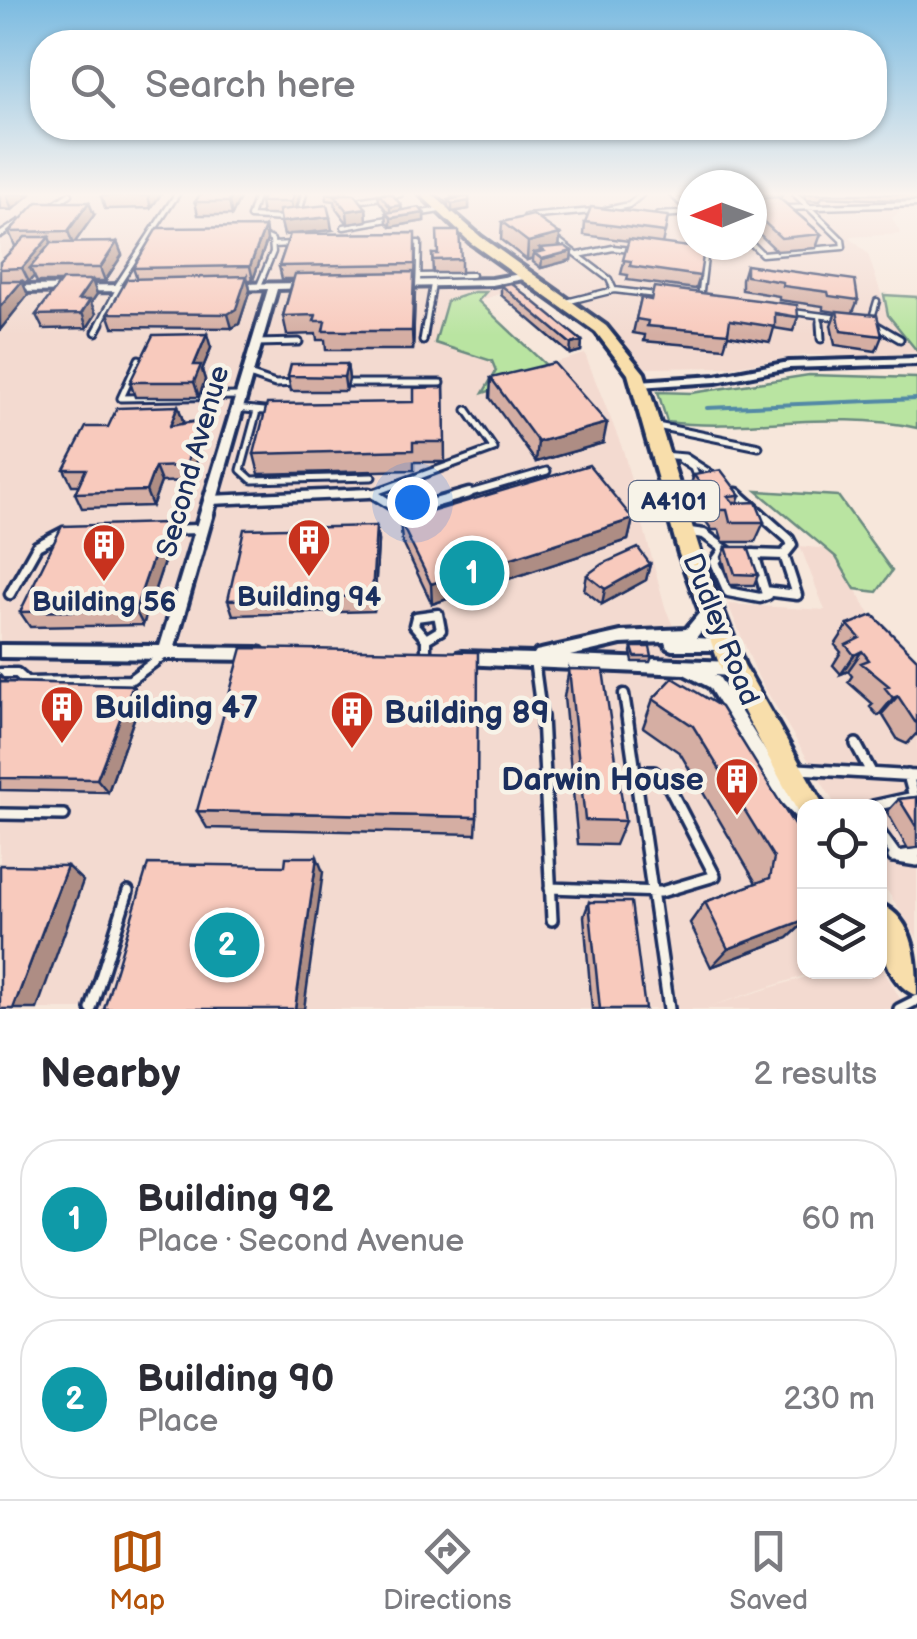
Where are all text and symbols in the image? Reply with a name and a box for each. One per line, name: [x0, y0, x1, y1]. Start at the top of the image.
search box: [30, 30, 887, 140]
icon: search: [65, 58, 120, 113]
text: Search here: [145, 63, 356, 108]
north arrow: [677, 170, 767, 260]
street label: Second Avenue: [150, 362, 237, 561]
your location: [387, 477, 438, 528]
road number: A4101: [629, 481, 719, 521]
building icon: Building 94: [286, 517, 332, 578]
building icon: Building 56: [81, 522, 127, 583]
pin: 1: [440, 536, 504, 610]
street label: Dudley Road: [675, 549, 766, 710]
place label: Building 94: [237, 581, 382, 614]
place label: Building 56: [32, 586, 176, 619]
building icon: Building 47: [39, 684, 85, 745]
place label: Building 47: [94, 689, 258, 728]
building icon: Building 89: [329, 689, 375, 750]
place label: Building 89: [384, 694, 550, 733]
building icon: Darwin House: [714, 756, 760, 817]
place label: Darwin House: [501, 761, 704, 800]
map controls: [797, 799, 887, 979]
button: locate: [797, 799, 887, 889]
button: layers: [797, 889, 887, 979]
pin: 2: [194, 908, 260, 982]
text: Nearby: [40, 1049, 180, 1100]
text: 2 results: [753, 1055, 877, 1094]
text: Building 92: [137, 1177, 334, 1222]
text: 1: [68, 1200, 81, 1239]
text: 60 m: [802, 1200, 875, 1239]
text: Place · Second Avenue: [137, 1222, 464, 1261]
text: Building 90: [137, 1357, 334, 1402]
text: 2: [65, 1380, 84, 1419]
text: 230 m: [783, 1380, 875, 1419]
text: Place: [137, 1402, 218, 1441]
tab: Map: [109, 1524, 165, 1617]
tab: Directions: [383, 1524, 512, 1617]
tab: Saved: [730, 1524, 808, 1617]

